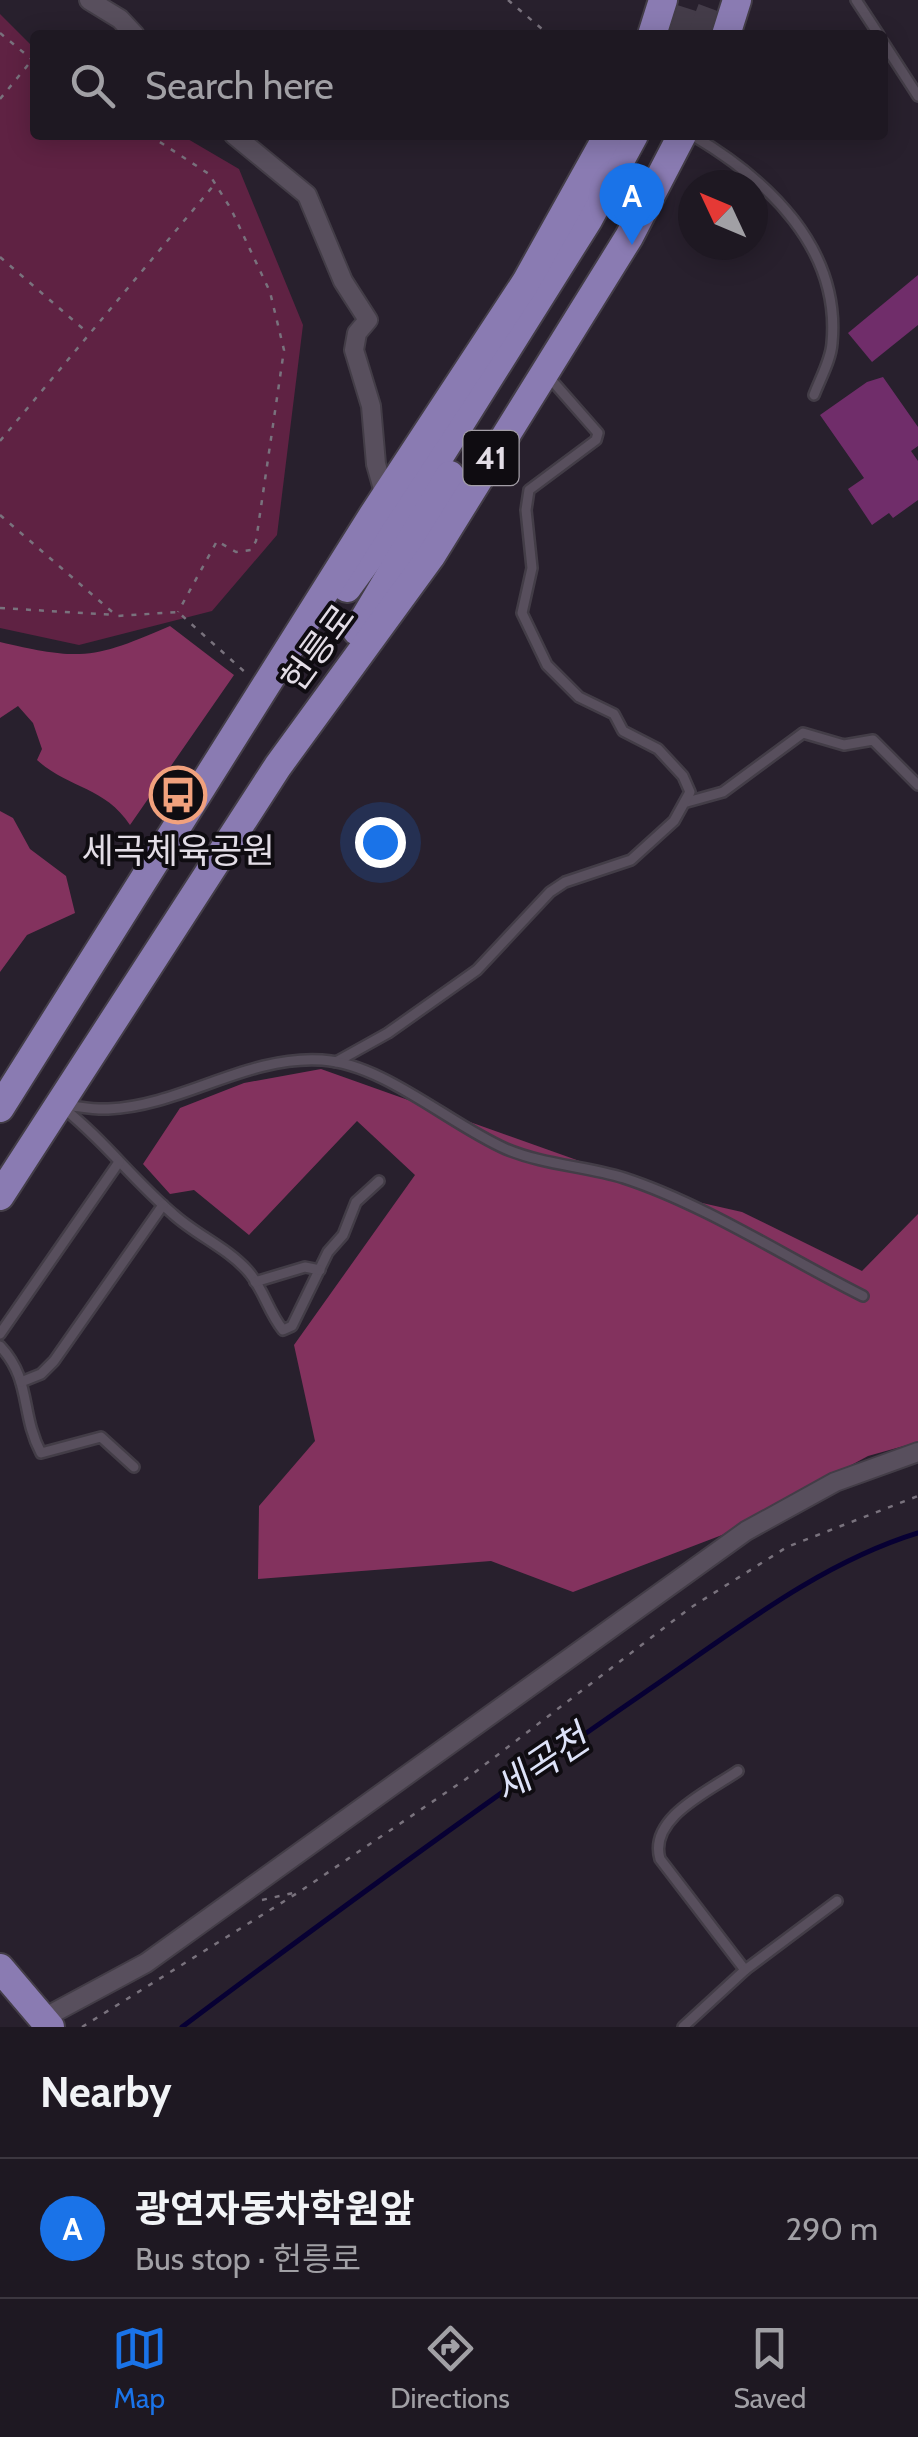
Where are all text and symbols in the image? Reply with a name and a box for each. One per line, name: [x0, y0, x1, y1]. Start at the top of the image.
search box: [30, 30, 888, 140]
icon: search: [65, 58, 120, 113]
text: Search here: [145, 62, 334, 109]
pin: A: [600, 162, 664, 245]
north arrow: [678, 170, 768, 260]
road number: 41: [464, 431, 518, 485]
street label: 헌릉로: [272, 596, 363, 699]
bus stop icon: 세곡체육공원: [148, 765, 208, 825]
your location: [355, 817, 406, 868]
place label: 세곡체육공원: [81, 829, 275, 872]
water label: 세곡천: [484, 1713, 601, 1812]
text: Nearby: [40, 2066, 172, 2118]
text: 광연자동차학원앞: [135, 2185, 415, 2232]
text: A: [62, 2209, 83, 2248]
text: 290 m: [785, 2209, 878, 2248]
text: Bus stop · 헌릉로: [135, 2239, 361, 2278]
tab: Map: [112, 2321, 167, 2415]
tab: Directions: [390, 2321, 510, 2415]
tab: Saved: [734, 2321, 806, 2415]

